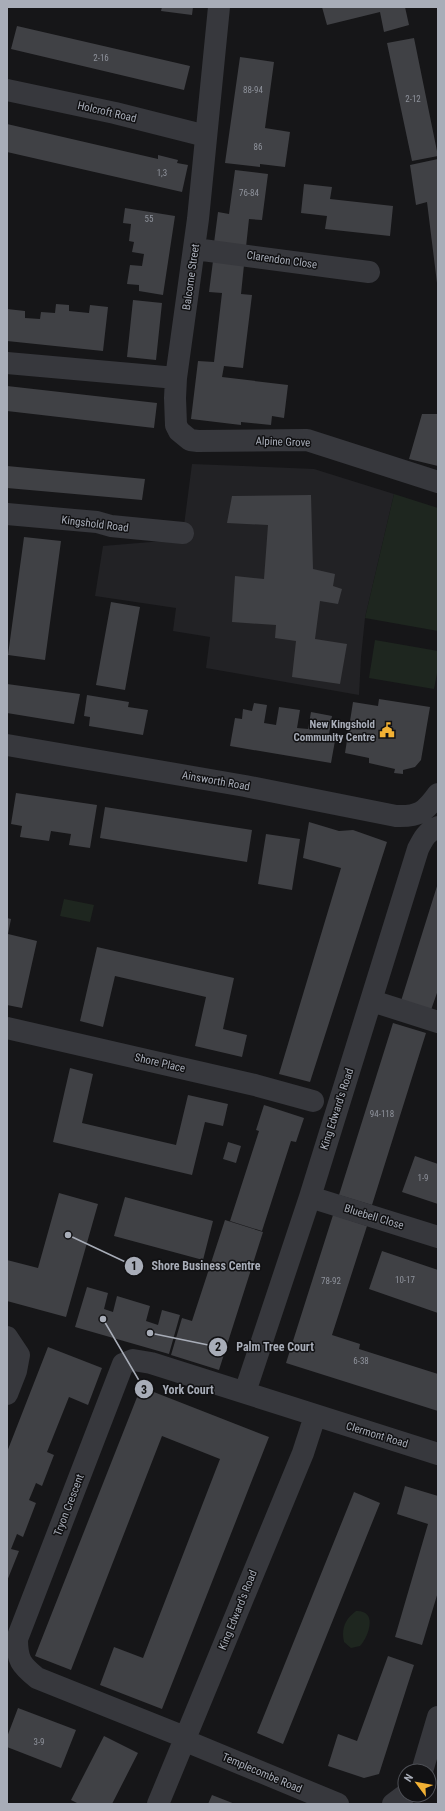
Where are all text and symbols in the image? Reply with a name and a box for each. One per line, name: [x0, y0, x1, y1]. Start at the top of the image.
house number: 2-16: [93, 53, 109, 63]
house number: 88-94: [243, 85, 264, 95]
house number: 2-12: [405, 94, 421, 104]
street label: Holcroft Road: [76, 99, 138, 125]
house number: 86: [254, 142, 262, 152]
house number: 1,3: [157, 168, 167, 178]
house number: 76-84: [239, 188, 260, 198]
house number: 55: [145, 214, 154, 224]
street label: Balcorne Street: [180, 243, 202, 311]
street label: Clarendon Close: [246, 249, 318, 271]
street label: Alpine Grove: [255, 435, 311, 449]
street label: Kingshold Road: [61, 513, 129, 535]
place label: New Kingshold Community Centre: [293, 718, 375, 744]
public building icon: New Kingshold Community Centre: [378, 721, 396, 739]
street label: Ainsworth Road: [181, 769, 251, 793]
street label: Shore Place: [133, 1051, 187, 1075]
street label: King Edward's Road: [318, 1067, 356, 1151]
house number: 94-118: [370, 1109, 394, 1119]
house number: 1-9: [417, 1173, 429, 1183]
street label: Bluebell Close: [343, 1202, 405, 1232]
callout: Shore Business Centre: [124, 1254, 269, 1278]
text: 1: [131, 1259, 137, 1273]
text: Shore Business Centre: [152, 1259, 261, 1273]
house number: 10-17: [395, 1275, 416, 1285]
house number: 78-92: [321, 1276, 342, 1286]
callout: Palm Tree Court: [208, 1335, 322, 1359]
text: 2: [215, 1340, 221, 1354]
text: Palm Tree Court: [236, 1340, 314, 1354]
house number: 6-38: [353, 1356, 369, 1366]
callout: York Court: [134, 1377, 222, 1401]
text: 3: [141, 1383, 147, 1397]
text: York Court: [162, 1383, 214, 1397]
street label: Clermont Road: [344, 1419, 410, 1451]
street label: Tryon Crescent: [51, 1472, 87, 1538]
street label: King Edward's Road: [216, 1568, 260, 1652]
house number: 3-9: [33, 1737, 45, 1747]
street label: Templecombe Road: [220, 1750, 304, 1796]
north arrow: [397, 1763, 437, 1803]
text: N: [402, 1771, 416, 1784]

